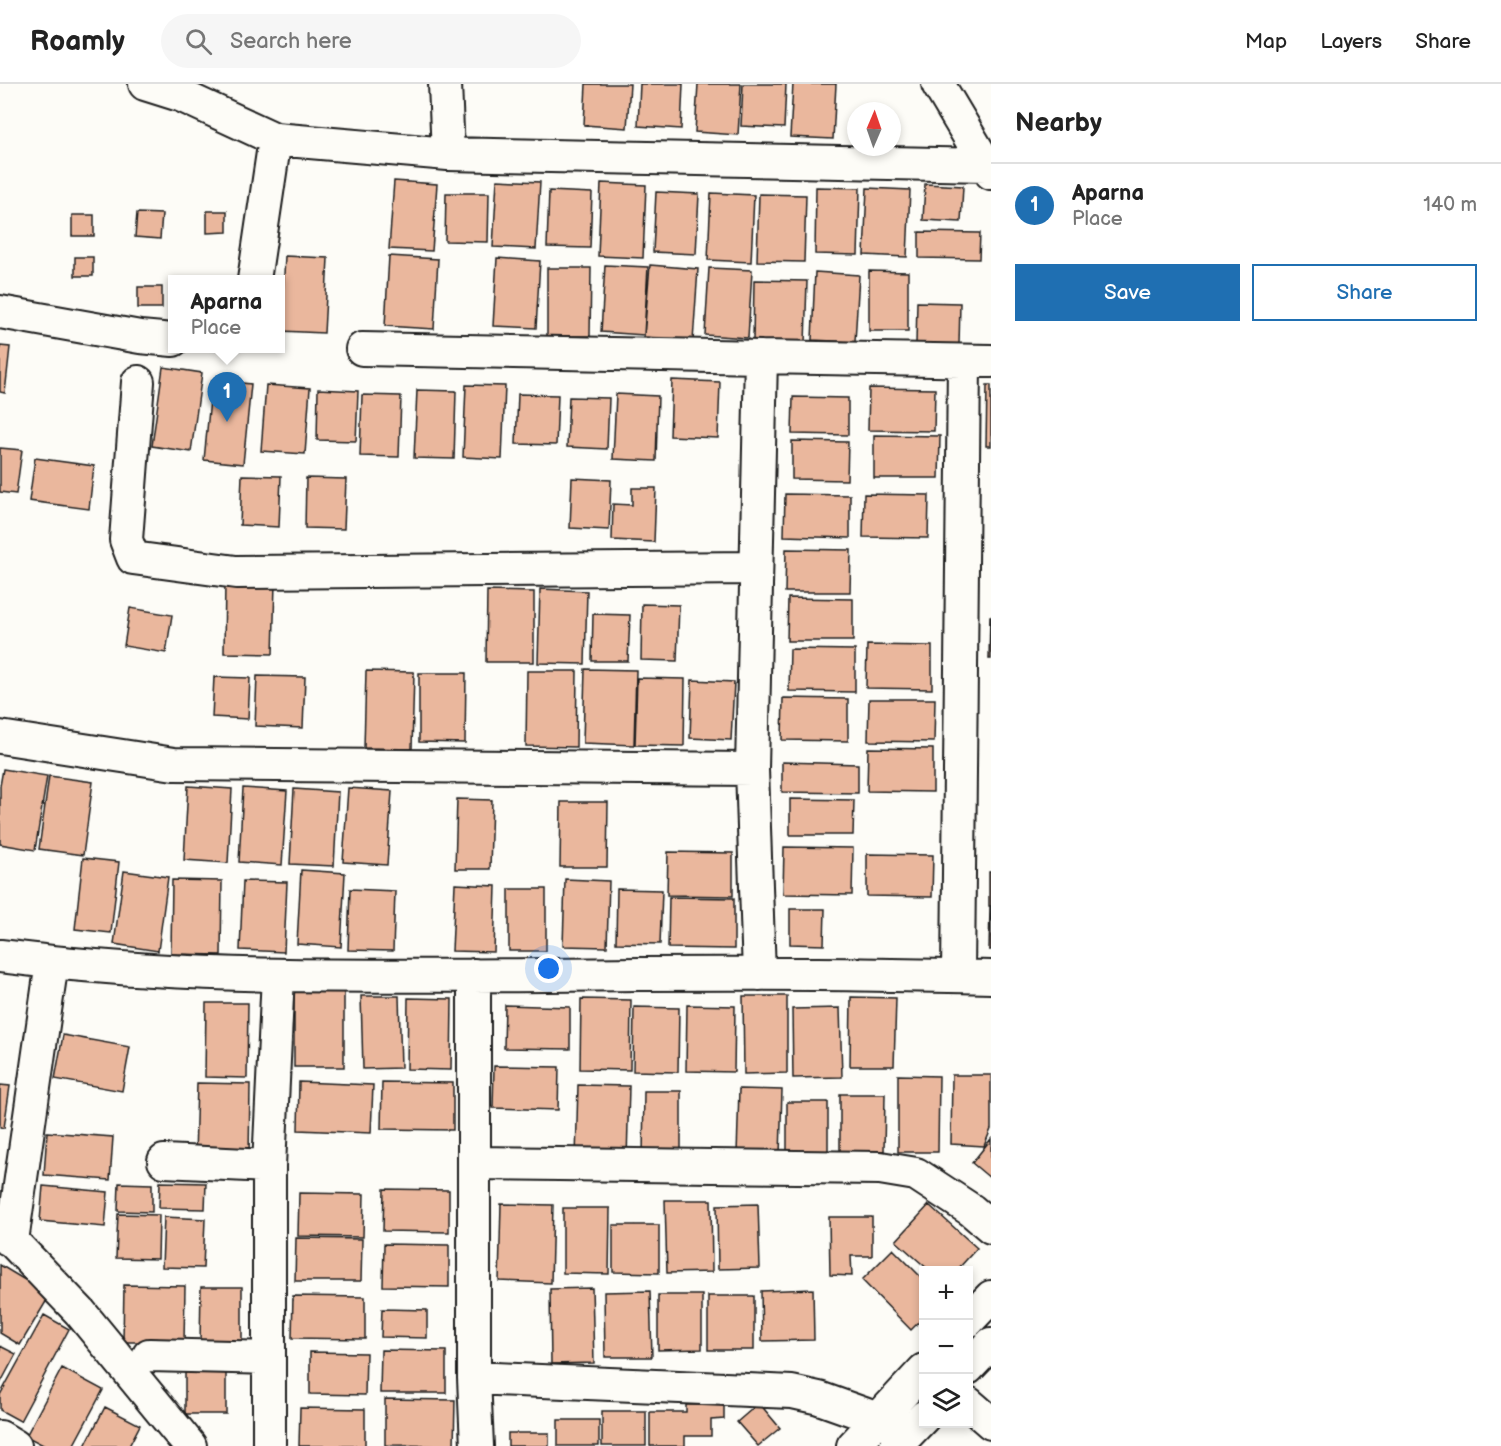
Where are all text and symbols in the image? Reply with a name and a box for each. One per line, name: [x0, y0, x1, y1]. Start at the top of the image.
search box: [161, 14, 581, 68]
text: Roamly: [30, 25, 125, 58]
icon: search: [182, 25, 215, 58]
text: Search here: [230, 28, 352, 55]
text: Map: [1245, 29, 1287, 54]
text: Layers: [1320, 29, 1382, 54]
text: Share: [1415, 29, 1471, 54]
north arrow: [847, 102, 901, 156]
text: Nearby: [1015, 108, 1102, 139]
text: Aparna: [1072, 180, 1144, 207]
text: 1: [1030, 193, 1039, 217]
text: 140 m: [1423, 193, 1477, 217]
text: Place: [1072, 207, 1123, 231]
button: Save: [1015, 264, 1240, 321]
button: Share: [1252, 264, 1477, 321]
popup: [168, 275, 285, 353]
text: Aparna: [190, 289, 263, 316]
text: Place: [190, 316, 241, 340]
pin: 1: [208, 372, 246, 422]
your location: [534, 954, 563, 983]
map controls: [919, 1266, 973, 1428]
button: +: [919, 1266, 973, 1320]
button: −: [919, 1320, 973, 1374]
button: layers: [919, 1374, 973, 1428]

